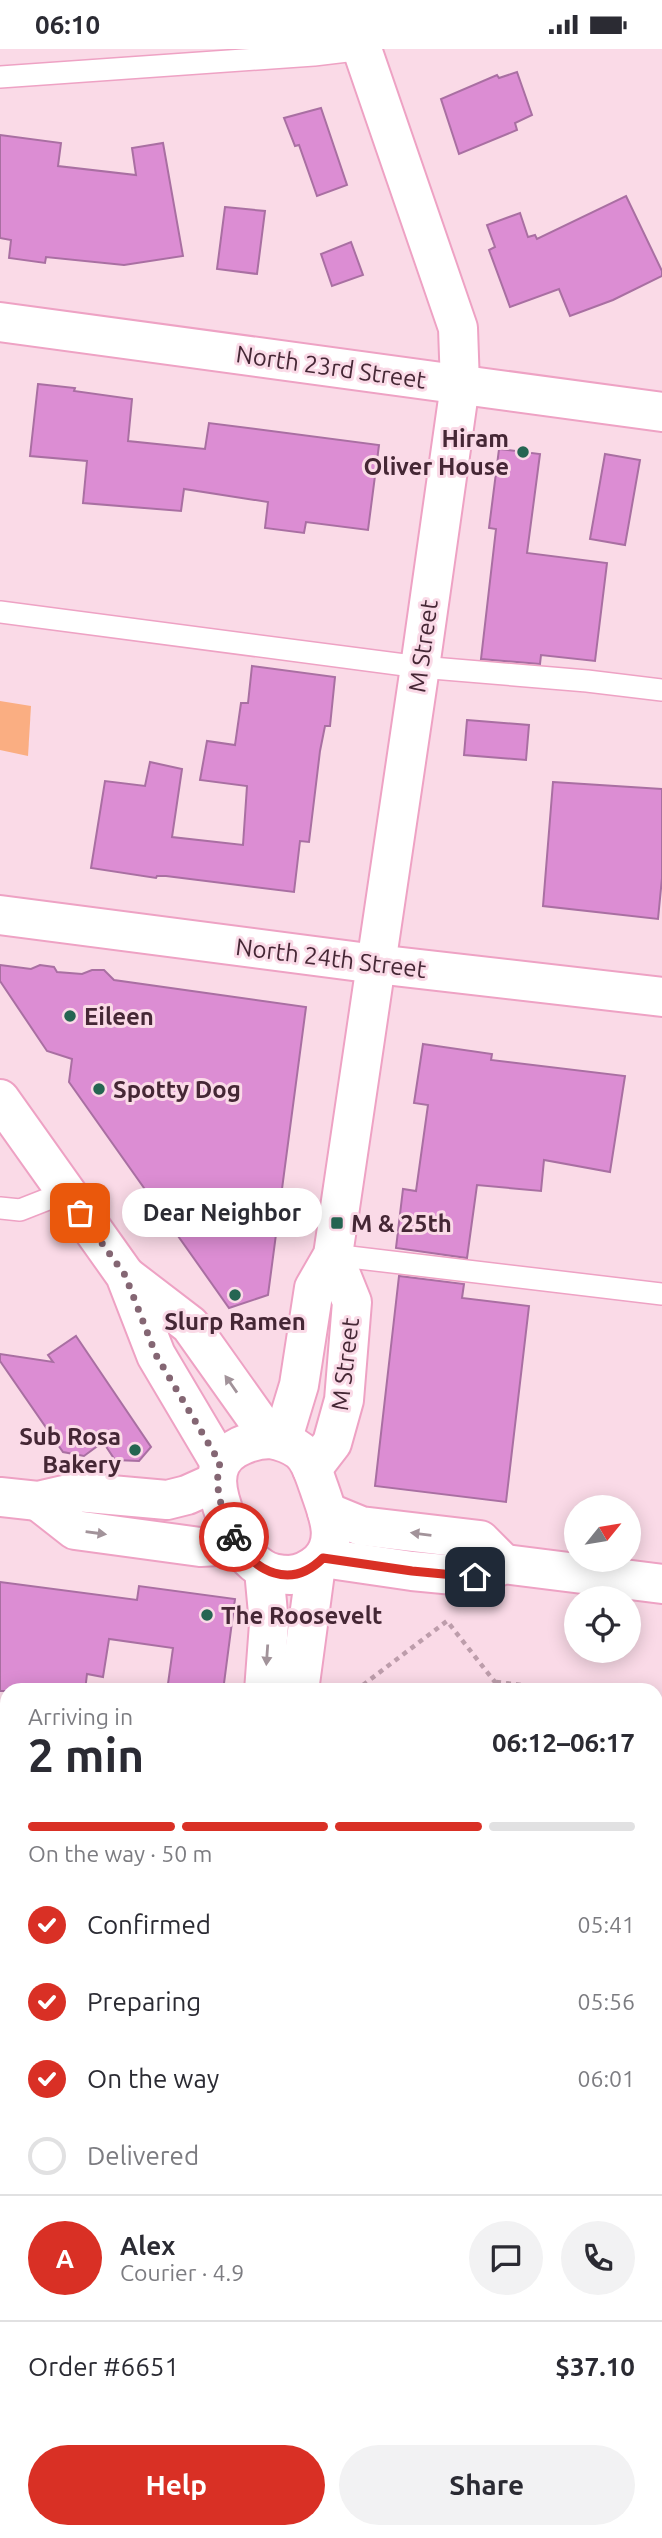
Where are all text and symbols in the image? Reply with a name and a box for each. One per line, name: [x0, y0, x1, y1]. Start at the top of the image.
text: 06:10: [35, 10, 100, 39]
street label: North 23rd Street: [234, 340, 428, 394]
place label: Hiram Oliver House: [363, 425, 509, 480]
marker: Hiram Oliver House: [515, 444, 531, 460]
street label: M Street: [403, 597, 443, 694]
street label: North 24th Street: [234, 933, 428, 983]
place label: Eileen: [84, 1003, 154, 1030]
marker: Eileen: [62, 1008, 78, 1024]
place label: Spotty Dog: [113, 1076, 241, 1103]
marker: Spotty Dog: [91, 1081, 107, 1097]
pin: [50, 1183, 110, 1243]
callout: Dear Neighbor: [122, 1189, 322, 1237]
icon: bag: [61, 1194, 99, 1232]
text: Dear Neighbor: [143, 1200, 301, 1225]
place label: M & 25th: [351, 1210, 452, 1237]
marker: M & 25th: [329, 1215, 345, 1231]
marker: Slurp Ramen: [227, 1287, 243, 1303]
place label: Slurp Ramen: [164, 1308, 306, 1335]
street label: M Street: [326, 1315, 364, 1412]
one-way arrow: [224, 1375, 238, 1393]
place label: Sub Rosa Bakery: [19, 1423, 121, 1478]
marker: Sub Rosa Bakery: [127, 1442, 143, 1458]
north arrow: [564, 1495, 640, 1571]
map controls: [564, 1495, 641, 1663]
courier: [199, 1502, 269, 1572]
icon: bike: [215, 1518, 253, 1556]
one-way arrow: [85, 1528, 107, 1539]
one-way arrow: [410, 1528, 432, 1539]
pin: [445, 1547, 505, 1607]
icon: home: [456, 1558, 494, 1596]
button: locate: [564, 1586, 641, 1663]
place label: The Roosevelt: [221, 1602, 382, 1629]
marker: The Roosevelt: [199, 1607, 215, 1623]
one-way arrow: [261, 1644, 272, 1666]
text: Arriving in: [28, 1704, 133, 1729]
text: 06:12–06:17: [492, 1728, 635, 1757]
text: 2 min: [28, 1729, 144, 1781]
text: On the way · 50 m: [28, 1841, 212, 1866]
icon: check: [28, 1906, 66, 1944]
text: Confirmed: [87, 1910, 211, 1939]
text: 05:41: [577, 1912, 635, 1937]
icon: check: [28, 1983, 66, 2021]
text: Preparing: [87, 1987, 201, 2016]
text: 05:56: [577, 1989, 635, 2014]
icon: check: [28, 2060, 66, 2098]
text: On the way: [87, 2064, 219, 2093]
text: 06:01: [577, 2066, 635, 2091]
text: Delivered: [87, 2141, 199, 2170]
button: chat: [469, 2221, 543, 2295]
button: phone: [561, 2221, 635, 2295]
text: Alex: [120, 2231, 175, 2260]
text: A: [56, 2244, 74, 2273]
text: Courier · 4.9: [120, 2260, 244, 2285]
text: Order #6651: [28, 2352, 179, 2381]
text: $37.10: [555, 2352, 635, 2381]
button: Help: [28, 2445, 325, 2525]
button: Share: [339, 2445, 635, 2525]

